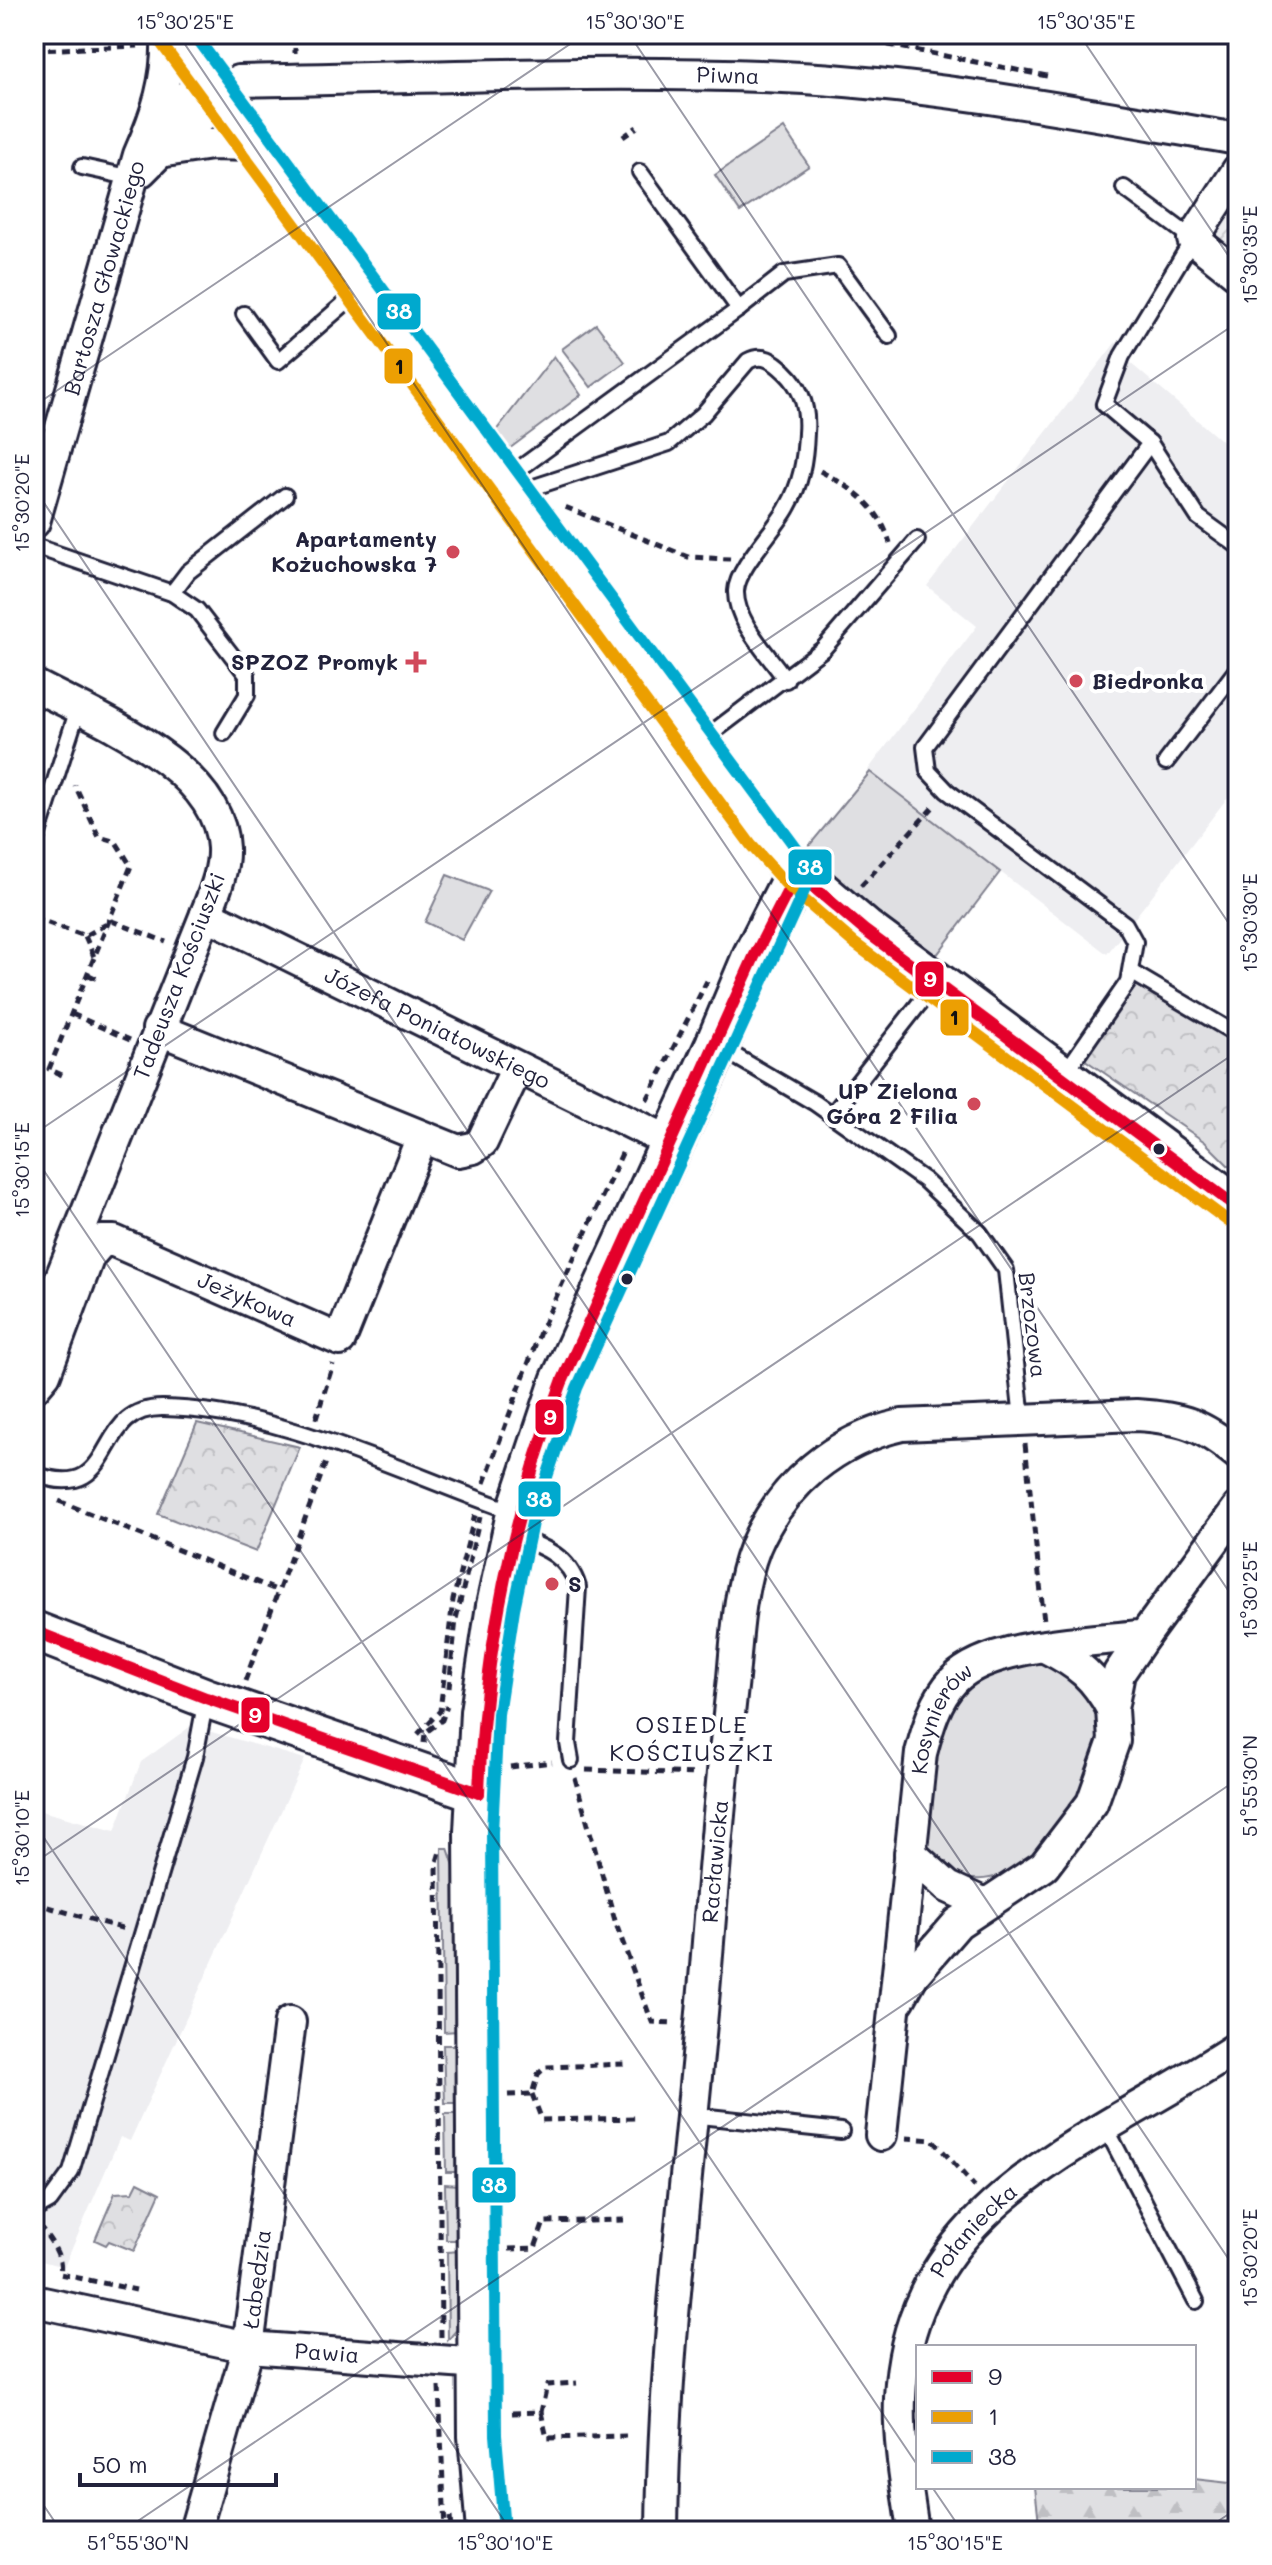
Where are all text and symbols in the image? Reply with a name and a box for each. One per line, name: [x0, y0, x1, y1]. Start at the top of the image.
text: 15°30'25"E: [136, 8, 234, 34]
text: 15°30'30"E: [585, 8, 685, 34]
text: 15°30'35"E: [1037, 8, 1135, 34]
street label: Piwna: [696, 59, 760, 90]
street label: Bartosza Głowackiego: [56, 157, 151, 398]
text: 15°30'35"E: [1236, 206, 1262, 304]
line badge: 38: [376, 292, 422, 331]
text: 38: [386, 296, 412, 325]
line badge: 1: [383, 347, 414, 385]
text: 1: [394, 351, 404, 380]
text: 15°30'20"E: [8, 454, 34, 552]
place label: Apartamenty Kożuchowska 7: [271, 524, 437, 578]
marker: Apartamenty Kożuchowska 7: [444, 543, 462, 561]
place label: SPZOZ Promyk: [231, 647, 398, 676]
marker: SPZOZ Promyk: [405, 651, 427, 673]
place label: Biedronka: [1092, 666, 1204, 695]
marker: Biedronka: [1067, 672, 1085, 690]
line badge: 38: [787, 848, 833, 886]
text: 38: [797, 852, 823, 881]
street label: Tadeusza Kościuszki: [126, 868, 231, 1083]
text: 15°30'30"E: [1236, 873, 1262, 973]
street label: Józefa Poniatowskiego: [320, 960, 555, 1095]
line badge: 9: [914, 960, 945, 998]
text: 9: [923, 964, 937, 993]
line badge: 1: [939, 998, 970, 1037]
text: 1: [949, 1002, 959, 1031]
place label: UP Zielona Góra 2 Filia: [826, 1076, 958, 1130]
marker: UP Zielona Góra 2 Filia: [965, 1095, 983, 1113]
text: 15°30'15"E: [8, 1122, 34, 1218]
unlabelled marker: [1151, 1141, 1167, 1157]
street label: Jeżykowa: [193, 1264, 301, 1333]
unlabelled marker: [619, 1271, 635, 1287]
street label: Brzozowa: [1013, 1271, 1054, 1379]
line badge: 9: [534, 1398, 565, 1436]
text: 9: [543, 1402, 557, 1431]
line badge: 38: [517, 1480, 562, 1518]
text: 38: [526, 1484, 552, 1513]
text: 15°30'25"E: [1236, 1541, 1262, 1639]
place label: S: [568, 1569, 582, 1598]
marker: S: [543, 1575, 561, 1593]
street label: Kosynierów: [904, 1655, 978, 1776]
line badge: 9: [240, 1696, 271, 1734]
text: 9: [248, 1700, 262, 1729]
district label: OSIEDLE KOŚCIUSZKI: [609, 1708, 775, 1767]
text: 51°55'30"N: [1236, 1735, 1262, 1837]
text: 15°30'10"E: [8, 1790, 34, 1886]
street label: Racławicka: [695, 1798, 734, 1924]
line badge: 38: [471, 2166, 517, 2204]
text: 38: [481, 2170, 507, 2199]
street label: Połaniecka: [923, 2176, 1023, 2283]
text: 15°30'20"E: [1236, 2209, 1262, 2307]
street label: Łabędzia: [236, 2228, 277, 2330]
street label: Pawia: [294, 2335, 360, 2369]
legend: [916, 2345, 1196, 2489]
text: 9: [988, 2360, 1002, 2391]
text: 1: [988, 2400, 999, 2431]
scale bar: [80, 2437, 276, 2487]
text: 38: [988, 2440, 1017, 2471]
text: 50 m: [92, 2448, 148, 2479]
text: 51°55'30"N: [87, 2529, 189, 2555]
text: 15°30'10"E: [457, 2529, 553, 2555]
text: 15°30'15"E: [907, 2529, 1003, 2555]

